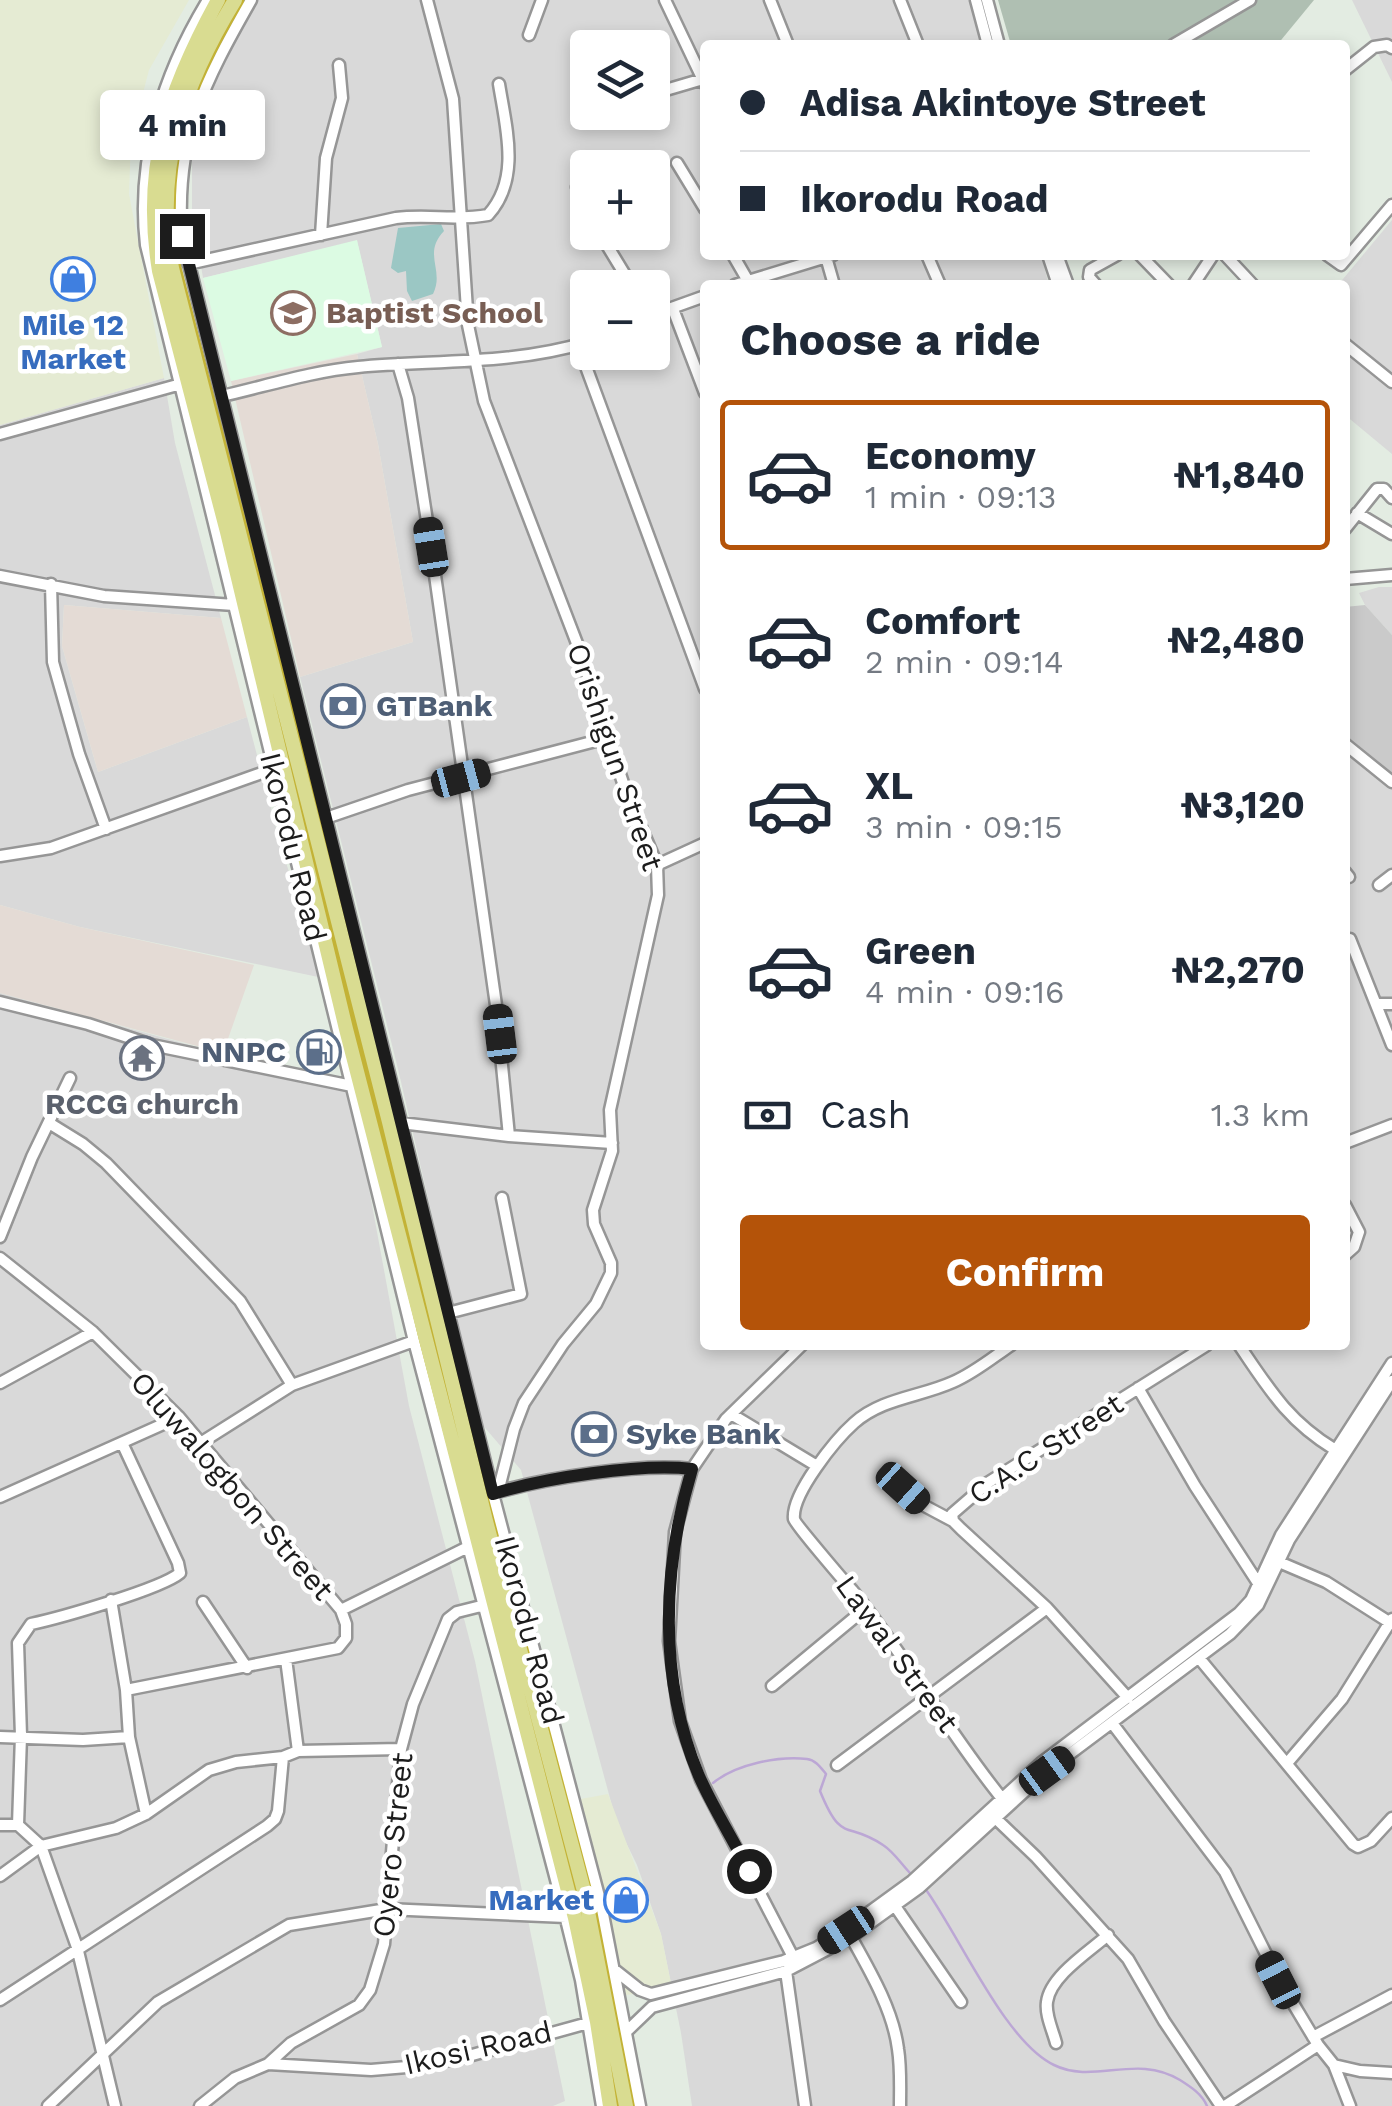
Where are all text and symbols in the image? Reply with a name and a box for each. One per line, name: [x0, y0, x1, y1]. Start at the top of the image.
map controls: [570, 30, 670, 370]
button: layers: [570, 30, 670, 130]
text: Adisa Akintoye Street: [800, 81, 1206, 125]
callout: 4 min: [100, 91, 264, 161]
text: 4 min: [138, 106, 227, 144]
button: +: [570, 150, 670, 250]
text: Ikorodu Road: [800, 177, 1049, 221]
route end: [160, 214, 205, 259]
shop icon: Mile 12 Market: [50, 256, 96, 302]
button: −: [570, 270, 670, 370]
school or university icon: Baptist School: [270, 290, 316, 336]
place label: Baptist School: [326, 295, 543, 330]
place label: Mile 12 Market: [20, 307, 126, 376]
text: Choose a ride: [740, 313, 1040, 366]
icon: car: [745, 430, 835, 520]
text: Economy: [865, 434, 1036, 478]
text: ₦1,840: [1173, 453, 1305, 497]
text: 1 min · 09:13: [865, 478, 1057, 516]
car: [411, 515, 451, 579]
icon: car: [745, 595, 835, 685]
text: Comfort: [865, 599, 1020, 643]
text: ₦2,480: [1167, 618, 1305, 662]
street label: Orishigun Street: [560, 638, 671, 876]
text: 2 min · 09:14: [865, 643, 1064, 681]
bank icon: GTBank: [320, 683, 366, 729]
place label: GTBank: [376, 688, 493, 723]
street label: Ikorodu Road: [253, 749, 334, 945]
car: [428, 756, 494, 800]
icon: car: [745, 760, 835, 850]
text: XL: [865, 764, 913, 808]
text: ₦3,120: [1181, 783, 1305, 827]
text: 3 min · 09:15: [865, 808, 1063, 846]
icon: car: [745, 925, 835, 1015]
text: Green: [865, 929, 976, 973]
text: ₦2,270: [1172, 948, 1305, 992]
text: 4 min · 09:16: [865, 973, 1064, 1011]
car: [481, 1002, 519, 1066]
fuel station icon: NNPC: [296, 1029, 342, 1075]
place label: NNPC: [201, 1034, 286, 1069]
temple icon: RCCG church: [119, 1035, 165, 1081]
place label: RCCG church: [45, 1086, 239, 1121]
icon: cash: [740, 1088, 795, 1143]
text: Cash: [820, 1093, 911, 1137]
text: 1.3 km: [1211, 1096, 1310, 1134]
button: Confirm: [740, 1215, 1310, 1330]
street label: Oluwalogbon Street: [124, 1364, 341, 1607]
street label: C.A.C Street: [962, 1386, 1130, 1511]
bank icon: Syke Bank: [571, 1411, 617, 1457]
place label: Syke Bank: [626, 1416, 781, 1451]
car: [871, 1457, 935, 1519]
street label: Ikorodu Road: [488, 1532, 571, 1728]
street label: Lawal Street: [829, 1569, 966, 1739]
car: [1014, 1741, 1080, 1801]
street label: Oyero Street: [365, 1751, 420, 1939]
route start: [727, 1849, 772, 1894]
shop icon: Market: [603, 1877, 649, 1923]
place label: Market: [488, 1882, 594, 1917]
car: [813, 1901, 879, 1959]
car: [1251, 1946, 1305, 2014]
street label: Ikosi Road: [401, 2014, 555, 2081]

